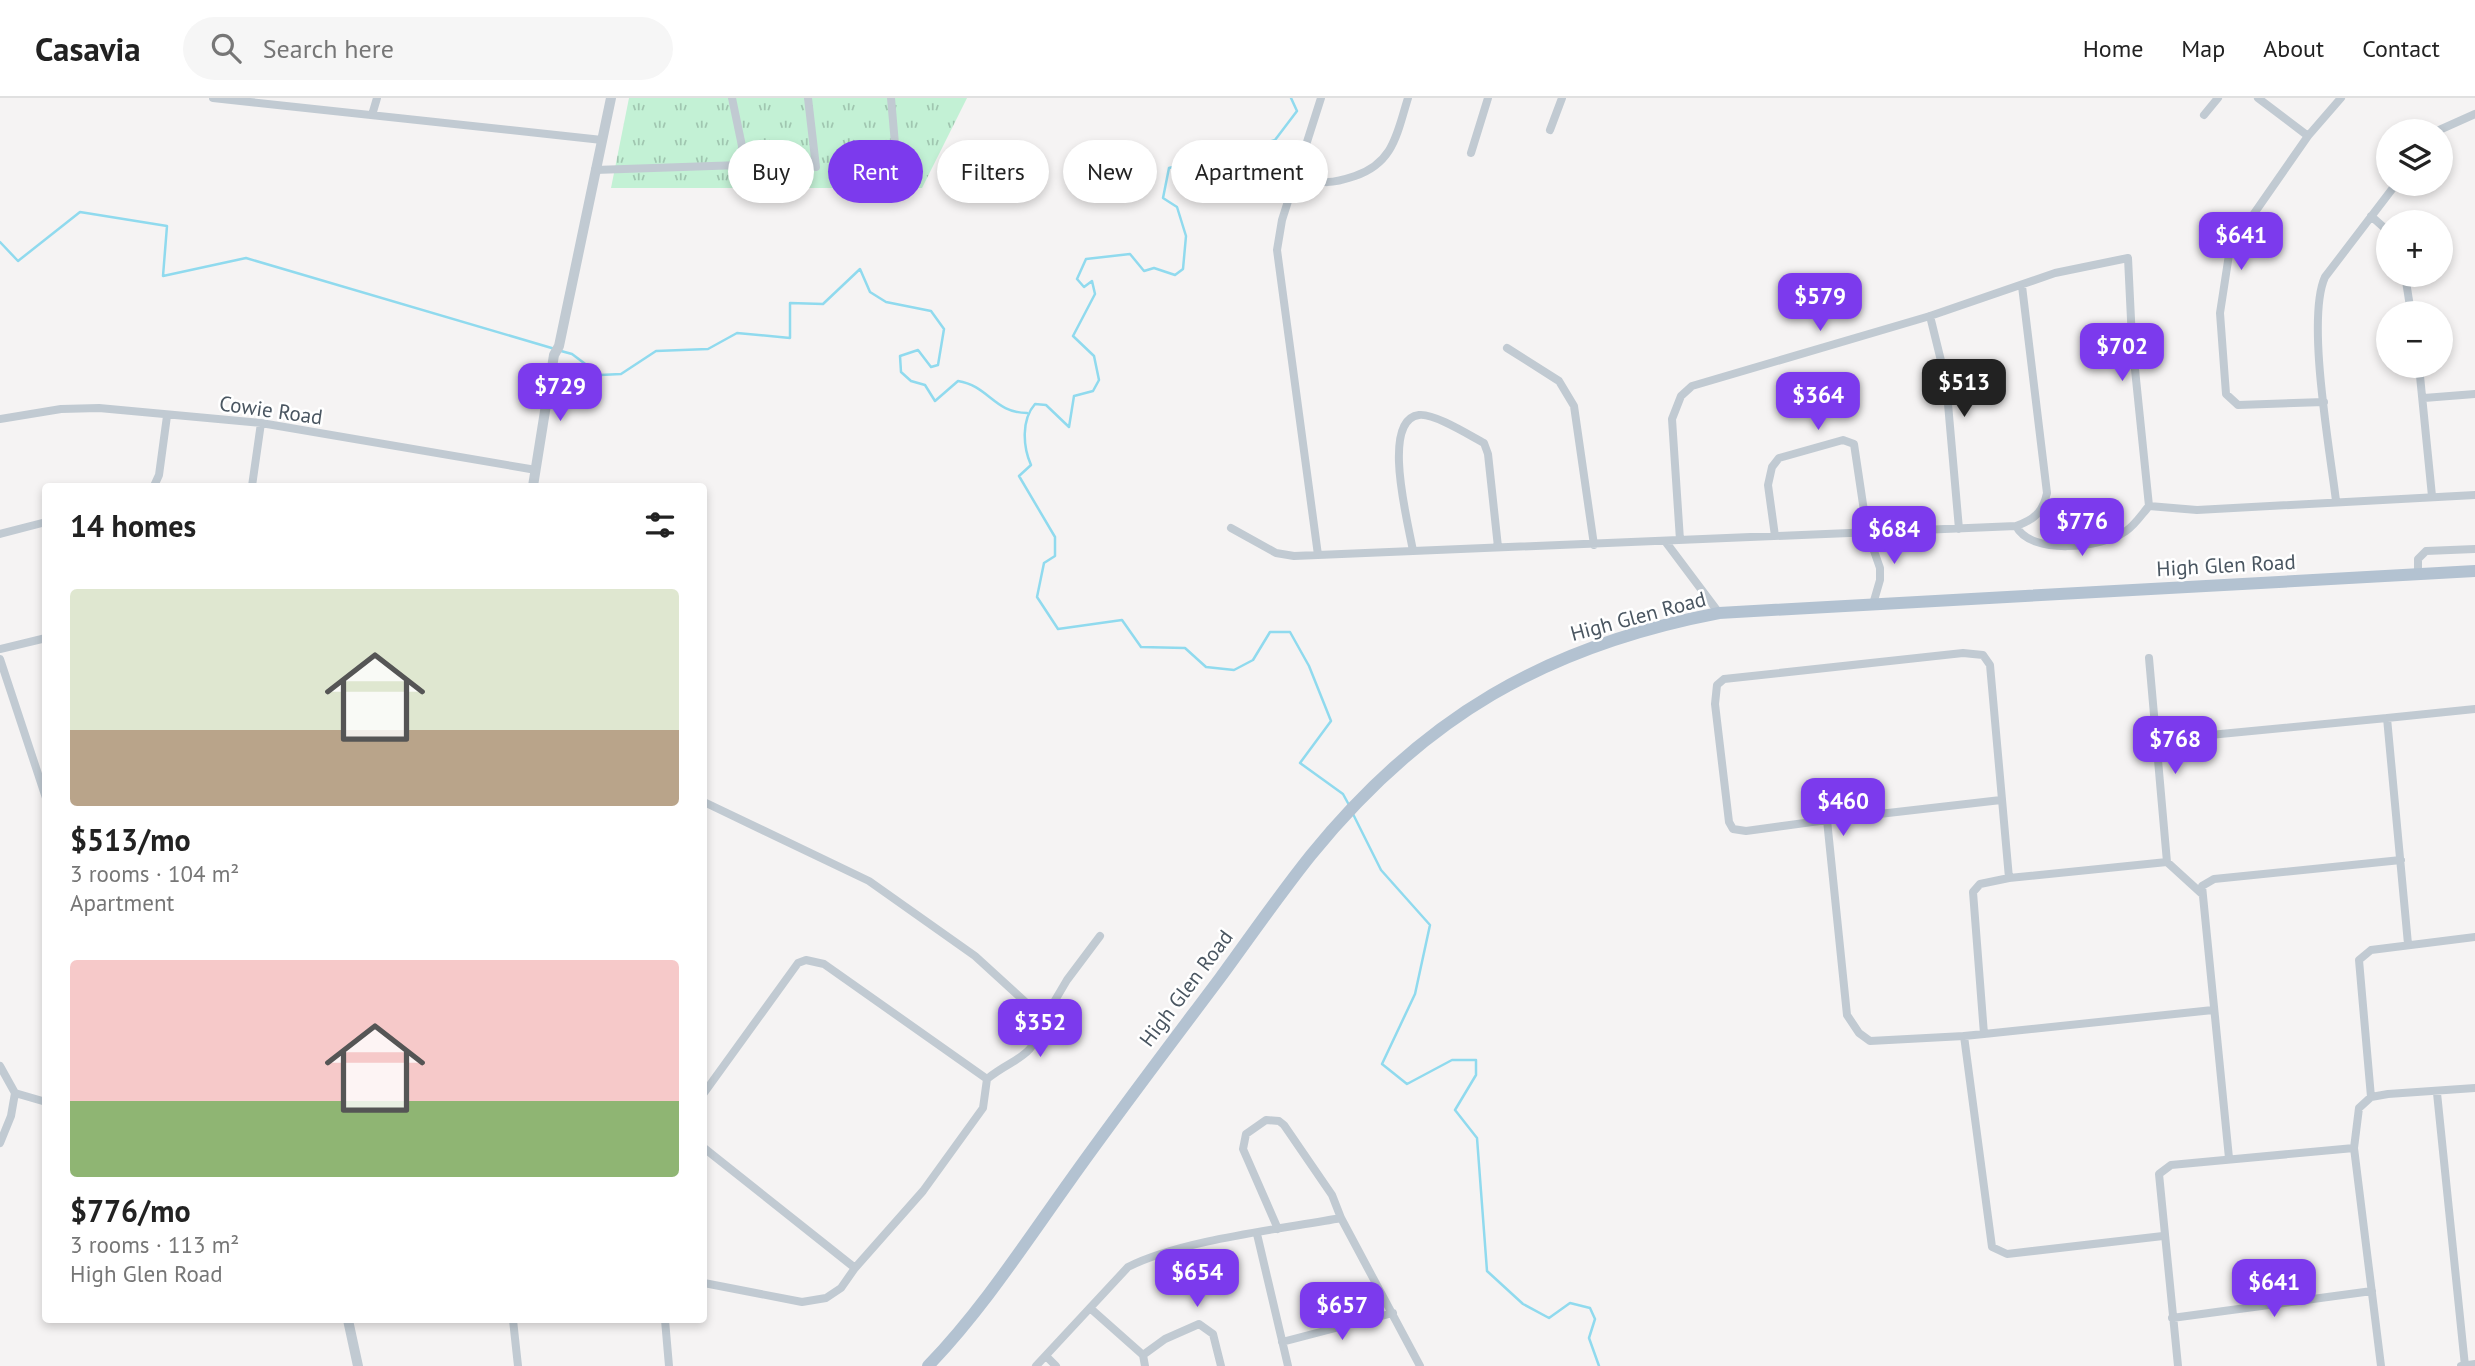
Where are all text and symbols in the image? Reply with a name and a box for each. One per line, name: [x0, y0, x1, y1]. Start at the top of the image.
search box: [183, 17, 673, 80]
text: Casavia: [35, 27, 141, 70]
icon: search: [207, 29, 245, 67]
text: Search here: [263, 32, 394, 65]
text: Home: [2083, 33, 2143, 64]
text: Map: [2181, 33, 2225, 64]
text: About: [2263, 33, 2324, 64]
text: Contact: [2362, 33, 2440, 64]
map controls: [2376, 119, 2453, 378]
button: layers: [2376, 119, 2453, 196]
chip: Buy: [728, 140, 814, 203]
chip: Rent: [828, 140, 923, 203]
chip: Filters: [937, 140, 1049, 203]
chip: New: [1063, 140, 1157, 203]
chip: Apartment: [1171, 140, 1328, 203]
button: +: [2376, 210, 2453, 287]
pin: $641: [2200, 212, 2282, 272]
text: $641: [2215, 220, 2267, 249]
pin: $579: [1779, 274, 1861, 333]
text: $579: [1794, 281, 1846, 310]
button: −: [2376, 301, 2453, 378]
pin: $702: [2081, 324, 2163, 383]
text: $702: [2096, 331, 2148, 360]
pin: $513: [1923, 360, 2005, 419]
pin: $729: [519, 364, 601, 423]
text: $513: [1938, 367, 1990, 396]
text: $729: [534, 371, 586, 400]
pin: $364: [1777, 372, 1859, 432]
text: $364: [1792, 380, 1844, 409]
street label: Cowie Road: [218, 389, 324, 431]
pin: $776: [2041, 498, 2123, 558]
text: 14 homes: [70, 506, 196, 545]
icon: filters: [641, 506, 679, 544]
pin: $684: [1853, 506, 1935, 566]
text: $776: [2056, 506, 2108, 535]
text: $684: [1868, 514, 1920, 543]
street label: High Glen Road: [2156, 548, 2296, 582]
street label: High Glen Road: [1567, 585, 1709, 647]
icon: home: [312, 634, 438, 760]
pin: $768: [2134, 716, 2216, 776]
text: $768: [2149, 724, 2201, 753]
pin: $460: [1802, 778, 1884, 838]
text: $460: [1817, 786, 1869, 815]
text: $513/mo: [70, 820, 191, 859]
text: 3 rooms · 104 m²: [70, 859, 239, 888]
text: Apartment: [70, 888, 174, 917]
street label: High Glen Road: [1133, 924, 1239, 1052]
pin: $352: [999, 1000, 1081, 1059]
icon: home: [312, 1005, 438, 1131]
text: $352: [1014, 1007, 1066, 1036]
text: $776/mo: [70, 1191, 191, 1230]
text: 3 rooms · 113 m²: [70, 1230, 239, 1259]
pin: $654: [1156, 1250, 1238, 1309]
text: $654: [1171, 1257, 1223, 1286]
text: High Glen Road: [70, 1259, 223, 1288]
pin: $641: [2233, 1260, 2315, 1319]
text: $641: [2248, 1267, 2300, 1296]
pin: $657: [1301, 1282, 1383, 1342]
text: $657: [1316, 1290, 1368, 1319]

